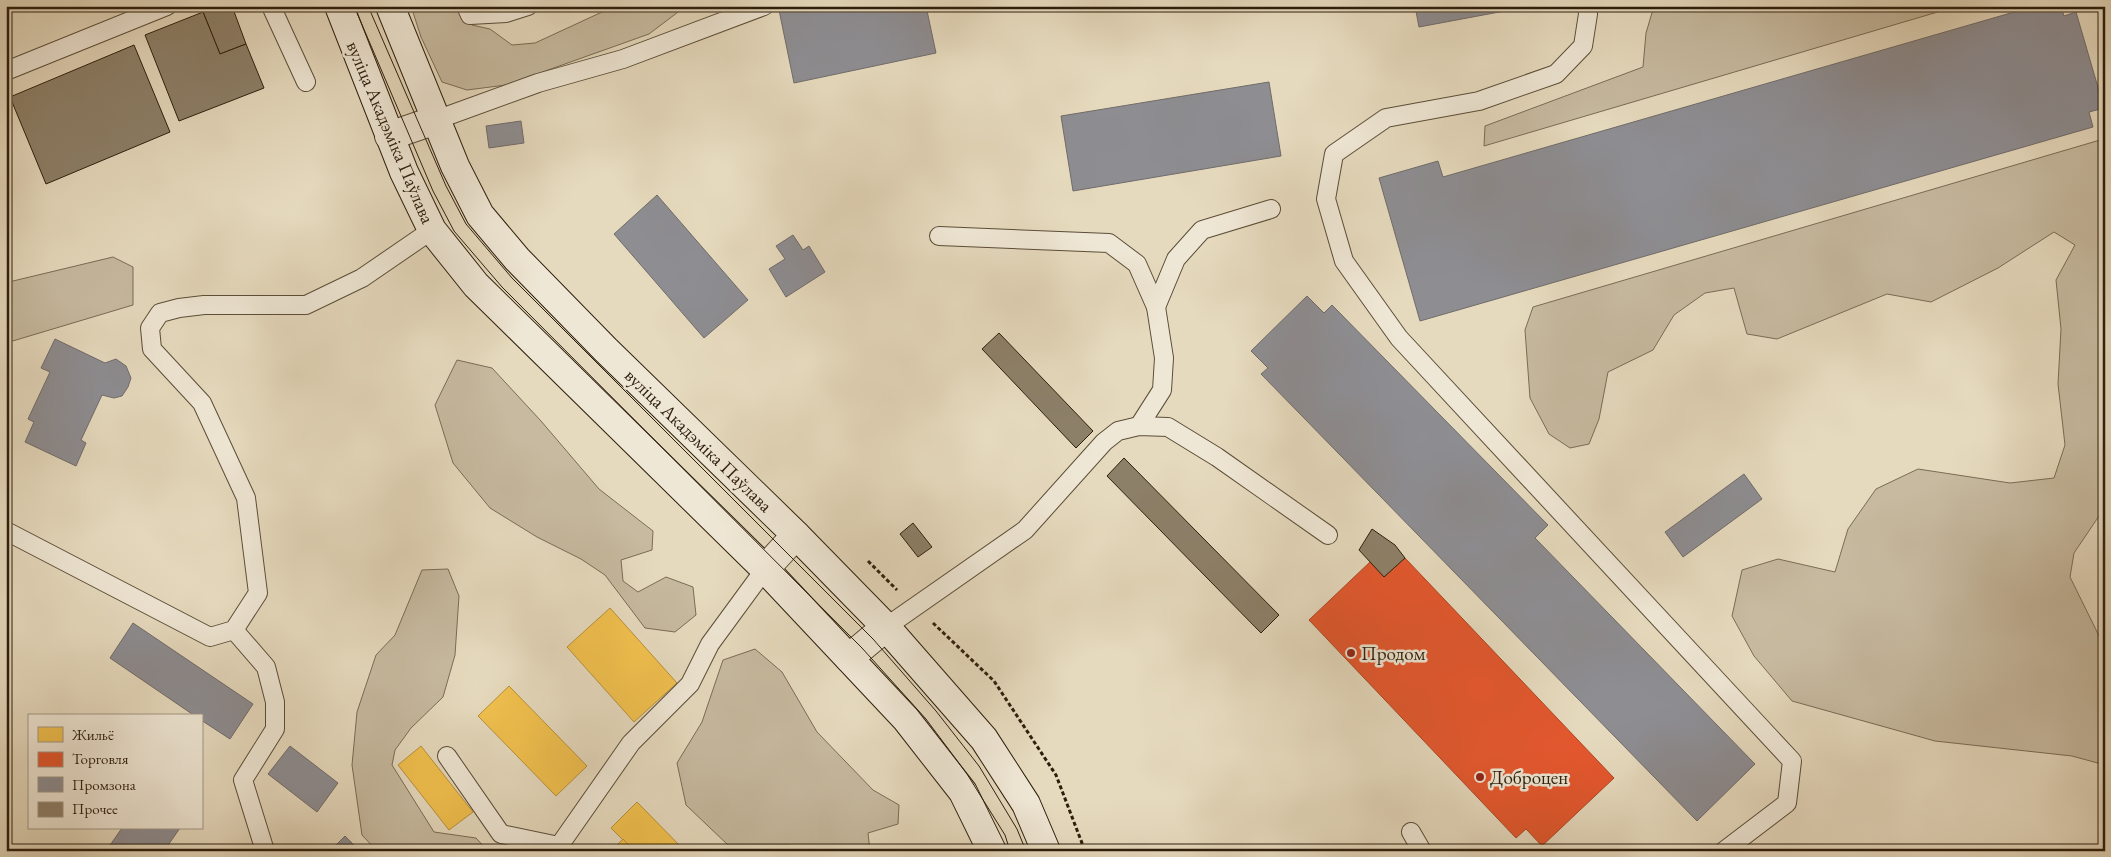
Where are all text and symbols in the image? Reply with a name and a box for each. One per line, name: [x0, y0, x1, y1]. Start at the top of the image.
street label: вуліца Акадэміка Паўлава: [341, 37, 441, 228]
street label: вуліца Акадэміка Паўлава: [619, 363, 778, 518]
place label: Продом: [1361, 641, 1425, 666]
marker: Продом: [1345, 647, 1357, 659]
legend: [28, 714, 202, 830]
text: Жильё: [71, 725, 114, 744]
text: Торговля: [72, 749, 129, 768]
place label: Доброцен: [1490, 765, 1568, 790]
marker: Доброцен: [1474, 771, 1486, 783]
text: Промзона: [72, 775, 136, 794]
text: Прочее: [72, 799, 118, 818]

